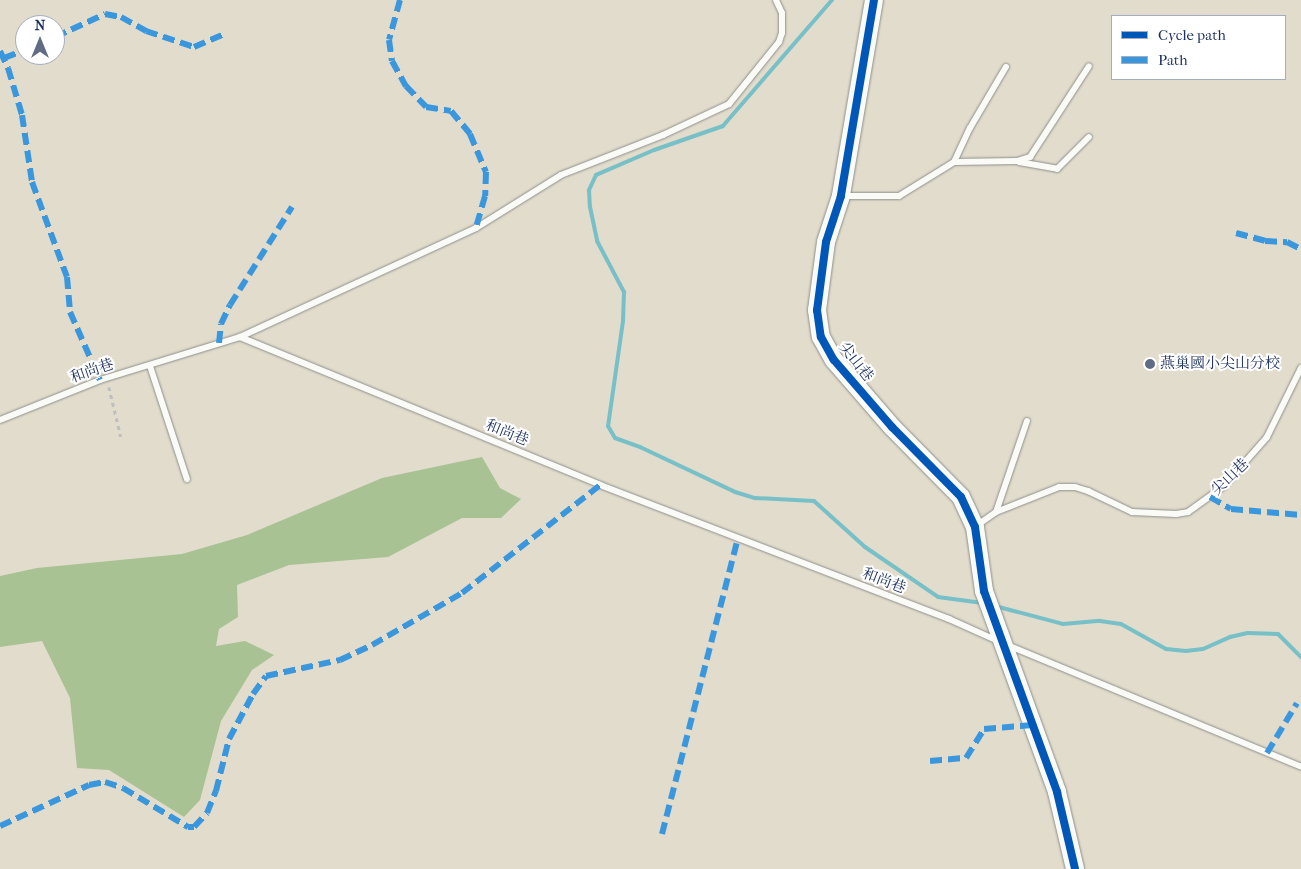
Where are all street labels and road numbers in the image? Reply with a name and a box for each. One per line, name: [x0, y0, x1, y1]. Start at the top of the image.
street label: 尖山巷: [835, 339, 877, 385]
street label: 和尚巷: [68, 355, 116, 387]
street label: 和尚巷: [483, 416, 531, 450]
street label: 尖山巷: [1208, 455, 1252, 499]
street label: 和尚巷: [860, 565, 908, 597]

